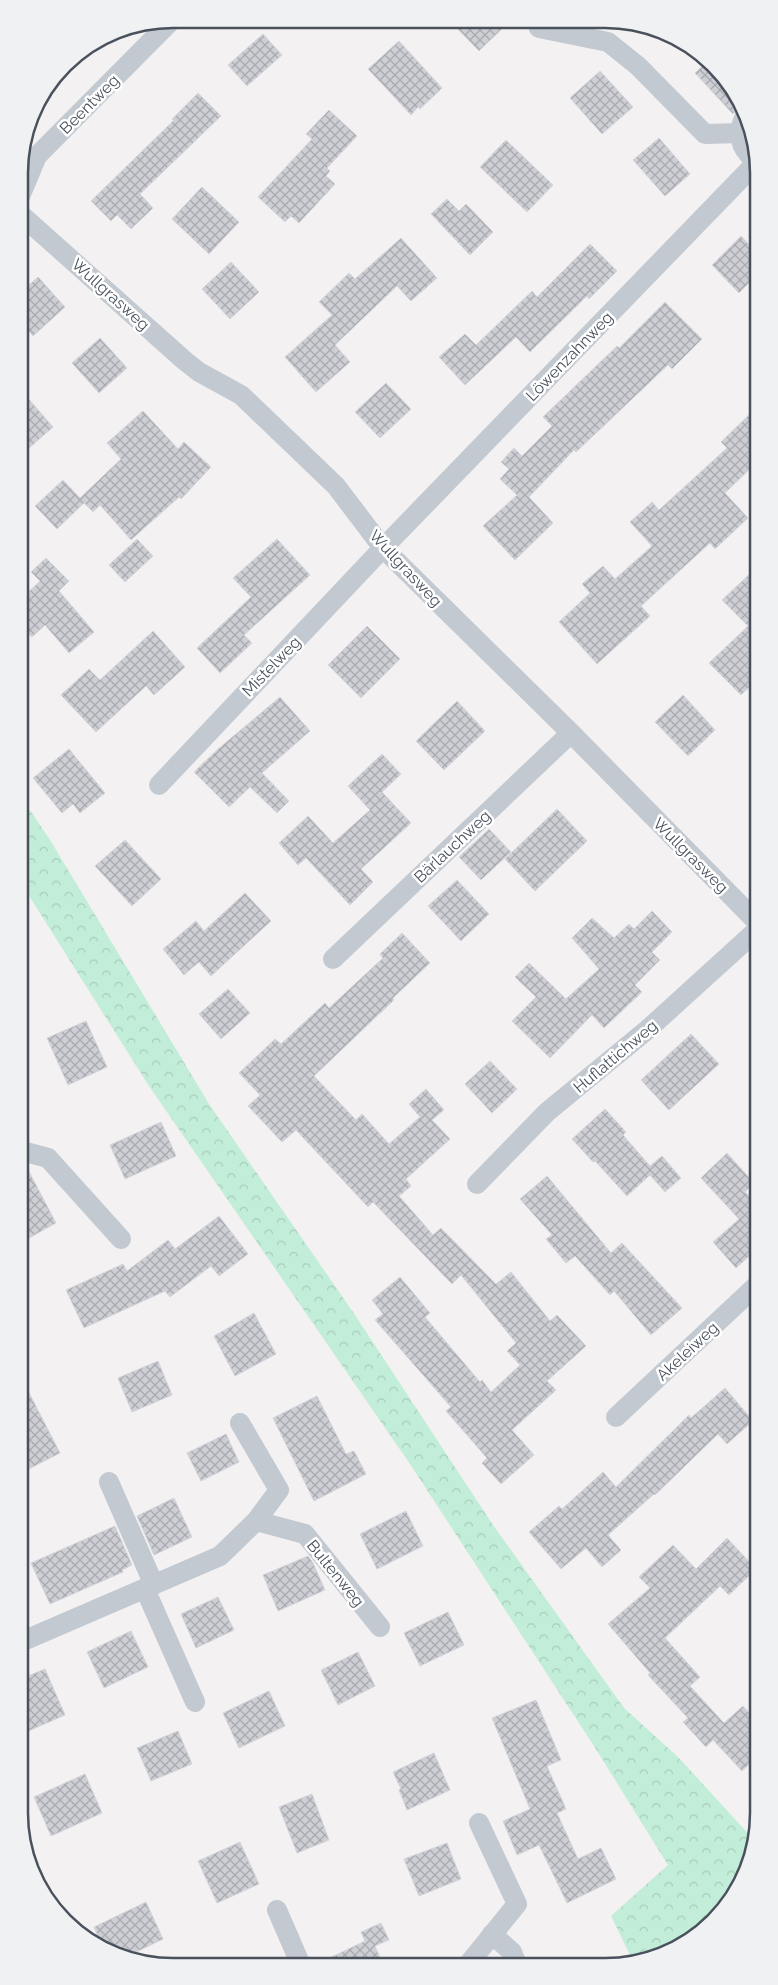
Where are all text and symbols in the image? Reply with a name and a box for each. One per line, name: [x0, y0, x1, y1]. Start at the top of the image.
street label: Beentweg: [56, 71, 123, 138]
street label: Wullgrasweg: [68, 254, 153, 334]
street label: Löwenzahnweg: [522, 308, 617, 405]
street label: Wullgrasweg: [365, 526, 446, 611]
street label: Mistelweg: [238, 632, 305, 700]
street label: Bärlauchweg: [410, 806, 494, 887]
street label: Wullgrasweg: [649, 814, 732, 897]
street label: Huflattichweg: [570, 1016, 661, 1097]
street label: Akeleiweg: [653, 1318, 722, 1385]
street label: Bultenweg: [303, 1536, 368, 1610]

